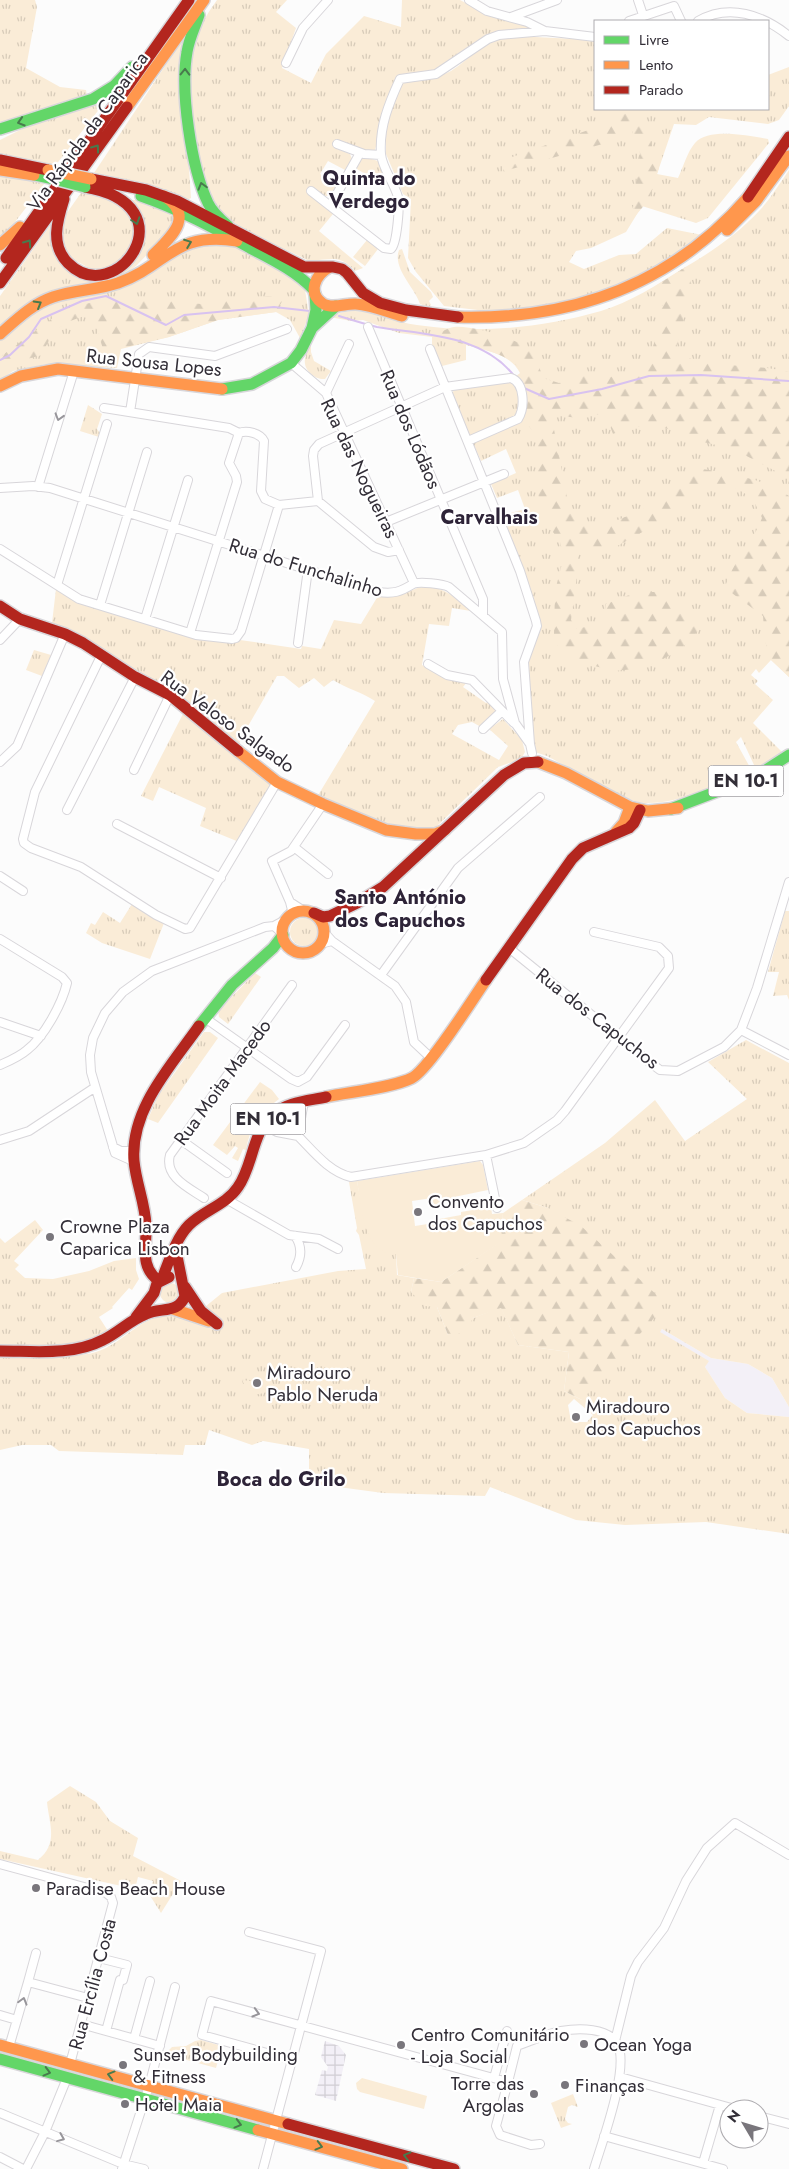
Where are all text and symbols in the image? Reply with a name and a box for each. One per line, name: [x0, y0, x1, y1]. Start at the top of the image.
legend: [594, 20, 769, 110]
text: Livre: [639, 29, 669, 51]
street label: Via Rápida da Caparica: [20, 46, 154, 217]
text: Lento: [639, 54, 673, 76]
one-way arrow: [180, 67, 191, 75]
text: Parado: [639, 79, 683, 101]
one-way arrow: [18, 117, 26, 127]
one-way arrow: [90, 144, 99, 154]
district label: Quinta do Verdego: [322, 164, 416, 216]
one-way arrow: [198, 183, 208, 191]
one-way arrow: [131, 216, 141, 224]
one-way arrow: [22, 239, 31, 249]
one-way arrow: [183, 239, 192, 249]
one-way arrow: [33, 301, 42, 311]
street label: Rua Sousa Lopes: [85, 342, 223, 383]
street label: Rua dos Lódãos: [373, 365, 448, 493]
street label: Rua das Nogueiras: [314, 394, 405, 543]
one-way arrow: [55, 412, 65, 421]
district label: Carvalhais: [440, 503, 538, 532]
street label: Rua do Funchalinho: [226, 531, 386, 604]
street label: Rua Veloso Salgado: [155, 664, 300, 779]
road number: EN 10-1: [708, 766, 784, 796]
district label: Santo António dos Capuchos: [334, 883, 466, 935]
street label: Rua dos Capuchos: [530, 962, 665, 1075]
street label: Rua Moita Macedo: [167, 1014, 277, 1151]
road number: EN 10-1: [230, 1104, 306, 1134]
place label: Convento dos Capuchos: [428, 1188, 543, 1237]
marker: Convento dos Capuchos: [412, 1206, 424, 1218]
place label: Crowne Plaza Caparica Lisbon: [60, 1213, 190, 1262]
marker: Crowne Plaza Caparica Lisbon: [44, 1231, 56, 1243]
place label: Miradouro Pablo Neruda: [267, 1359, 378, 1408]
marker: Miradouro Pablo Neruda: [251, 1377, 263, 1389]
place label: Miradouro dos Capuchos: [586, 1393, 701, 1442]
marker: Miradouro dos Capuchos: [570, 1411, 582, 1423]
district label: Boca do Grilo: [216, 1465, 346, 1494]
place label: Paradise Beach House: [46, 1875, 225, 1902]
marker: Paradise Beach House: [30, 1882, 42, 1894]
street label: Rua Ercília Costa: [62, 1915, 123, 2053]
one-way arrow: [18, 1997, 28, 2005]
one-way arrow: [251, 2008, 260, 2018]
place label: Centro Comunitário - Loja Social: [411, 2021, 569, 2070]
place label: Ocean Yoga: [594, 2031, 692, 2058]
marker: Ocean Yoga: [578, 2038, 590, 2050]
marker: Centro Comunitário - Loja Social: [395, 2039, 407, 2051]
place label: Sunset Bodybuilding & Fitness: [133, 2041, 298, 2090]
marker: Sunset Bodybuilding & Fitness: [117, 2059, 129, 2071]
one-way arrow: [42, 2067, 51, 2077]
place label: Torre das Argolas: [451, 2070, 524, 2119]
one-way arrow: [107, 2071, 115, 2081]
place label: Finanças: [575, 2072, 645, 2099]
marker: Finanças: [559, 2079, 571, 2091]
marker: Torre das Argolas: [528, 2088, 540, 2100]
place label: Hotel Maia: [135, 2091, 222, 2118]
marker: Hotel Maia: [119, 2098, 131, 2110]
north arrow: [719, 2099, 769, 2149]
text: N: [722, 2105, 745, 2127]
one-way arrow: [233, 2118, 242, 2129]
one-way arrow: [56, 2132, 65, 2143]
one-way arrow: [315, 2141, 323, 2151]
one-way arrow: [402, 2151, 411, 2162]

